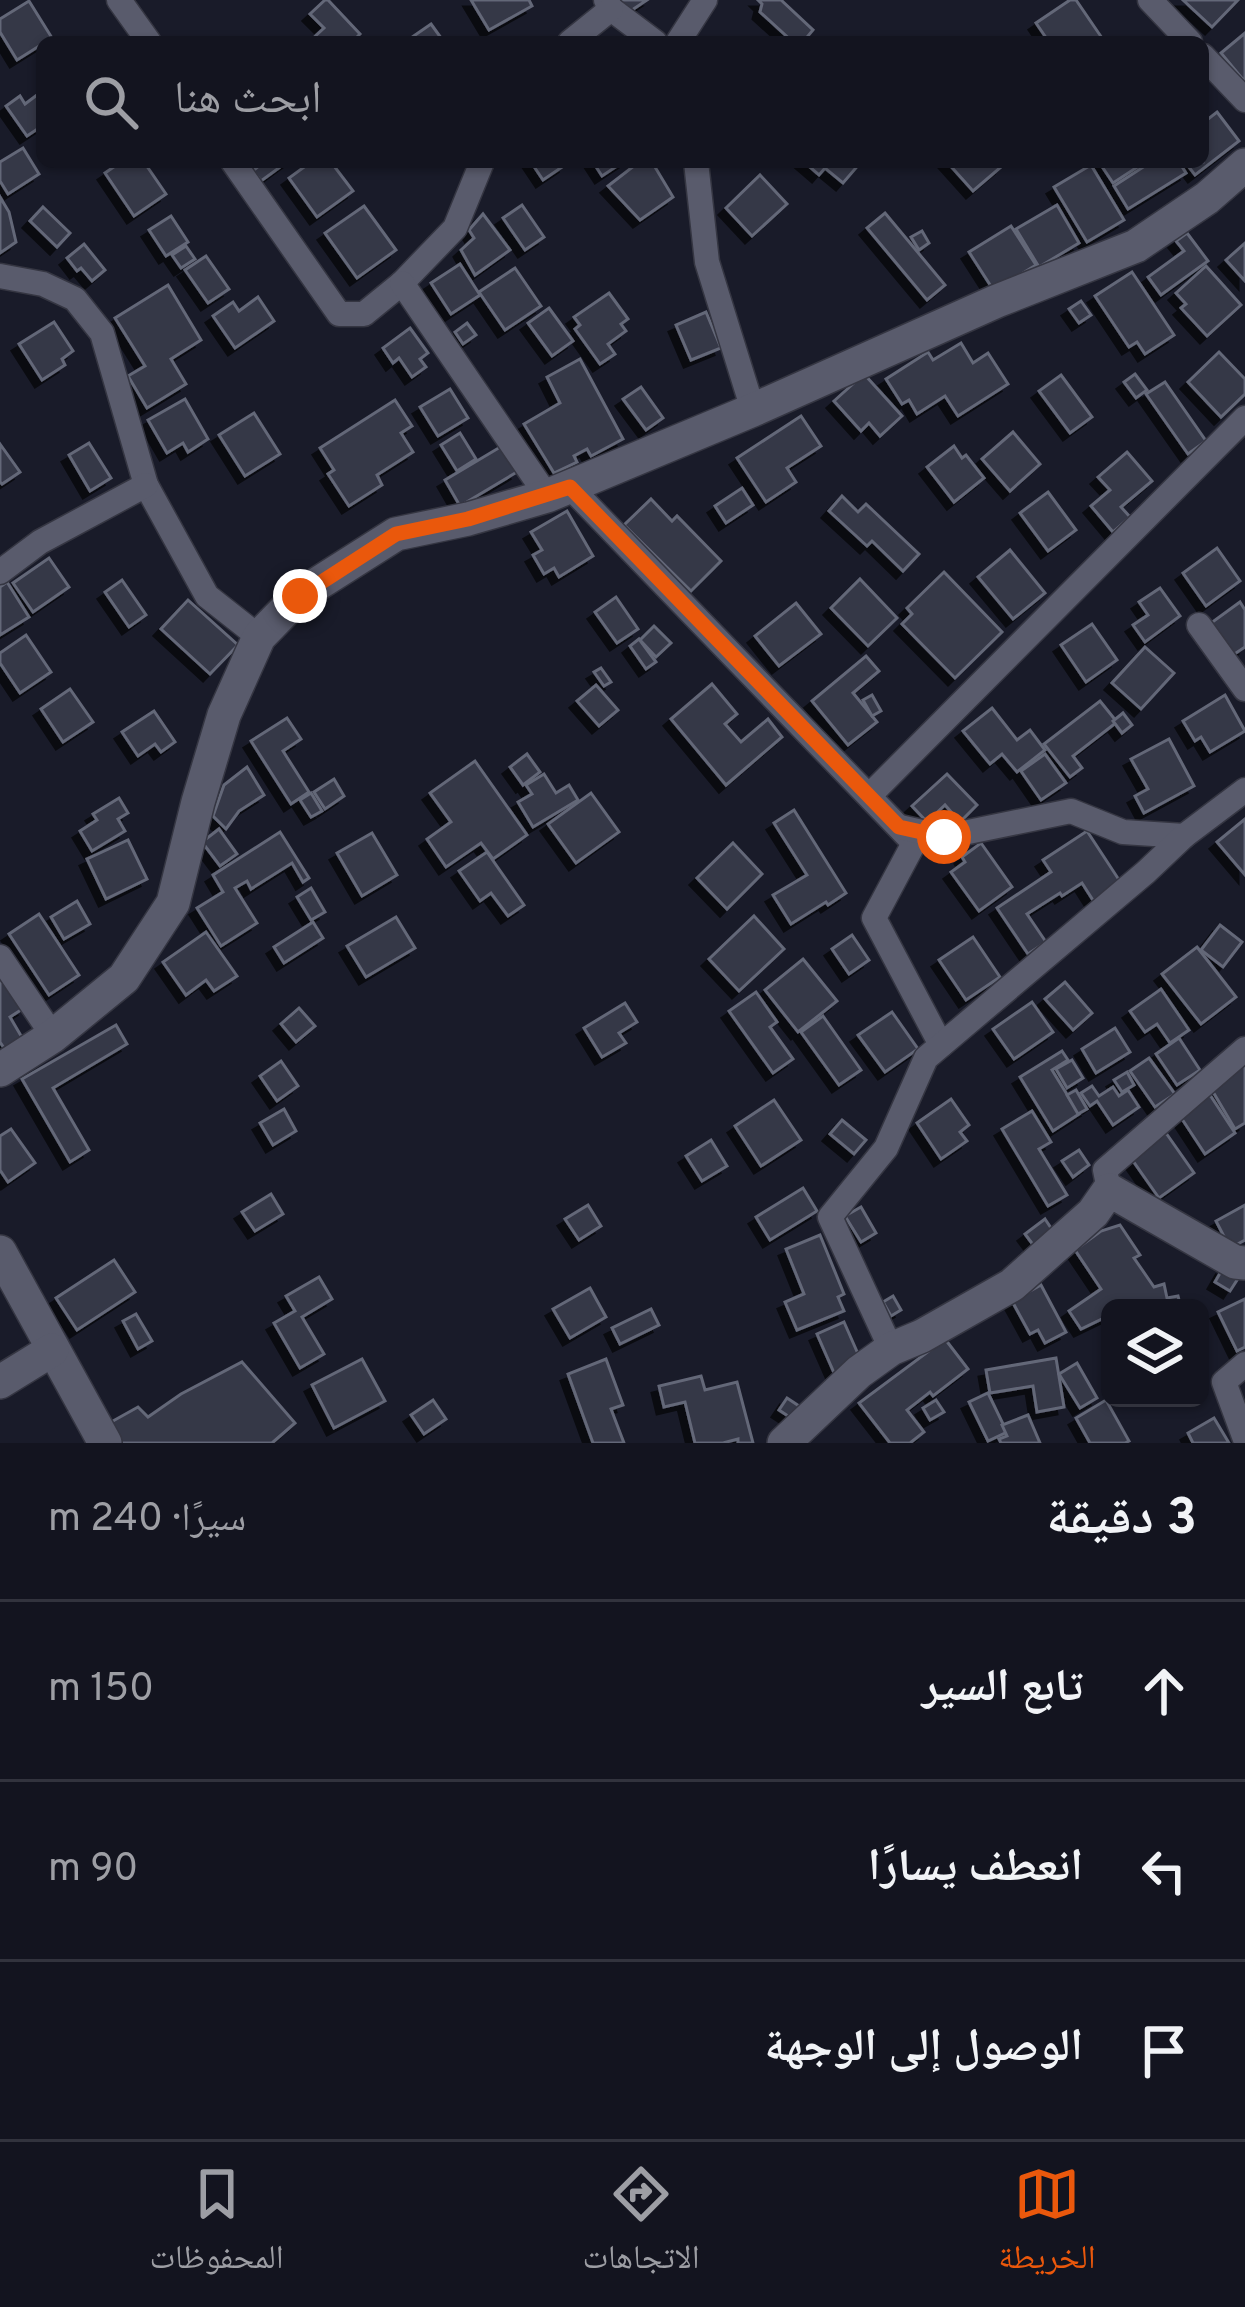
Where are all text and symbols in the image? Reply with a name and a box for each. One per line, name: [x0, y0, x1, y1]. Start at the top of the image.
search box: [36, 36, 1209, 168]
icon: search: [78, 69, 144, 135]
text: ابحث هنا: [174, 72, 322, 129]
route end: [273, 569, 327, 623]
route start: [917, 810, 971, 864]
map controls: [1101, 1299, 1209, 1407]
button: layers: [1101, 1299, 1209, 1407]
text: 3 دقيقة: [1047, 1488, 1197, 1553]
text: سيرًا · 240 m: [48, 1496, 246, 1545]
icon: ahead: [1131, 1658, 1197, 1724]
text: تابع السير: [922, 1660, 1083, 1717]
text: 150 m: [48, 1666, 154, 1715]
icon: left: [1131, 1838, 1197, 1904]
text: انعطف يسارًا: [868, 1840, 1083, 1897]
text: 90 m: [48, 1846, 138, 1895]
icon: arrive: [1131, 2018, 1197, 2084]
text: الوصول إلى الوجهة: [765, 2020, 1083, 2077]
tab: المحفوظات: [149, 2161, 284, 2289]
tab: الاتجاهات: [582, 2161, 700, 2289]
tab: الخريطة: [998, 2161, 1096, 2289]

